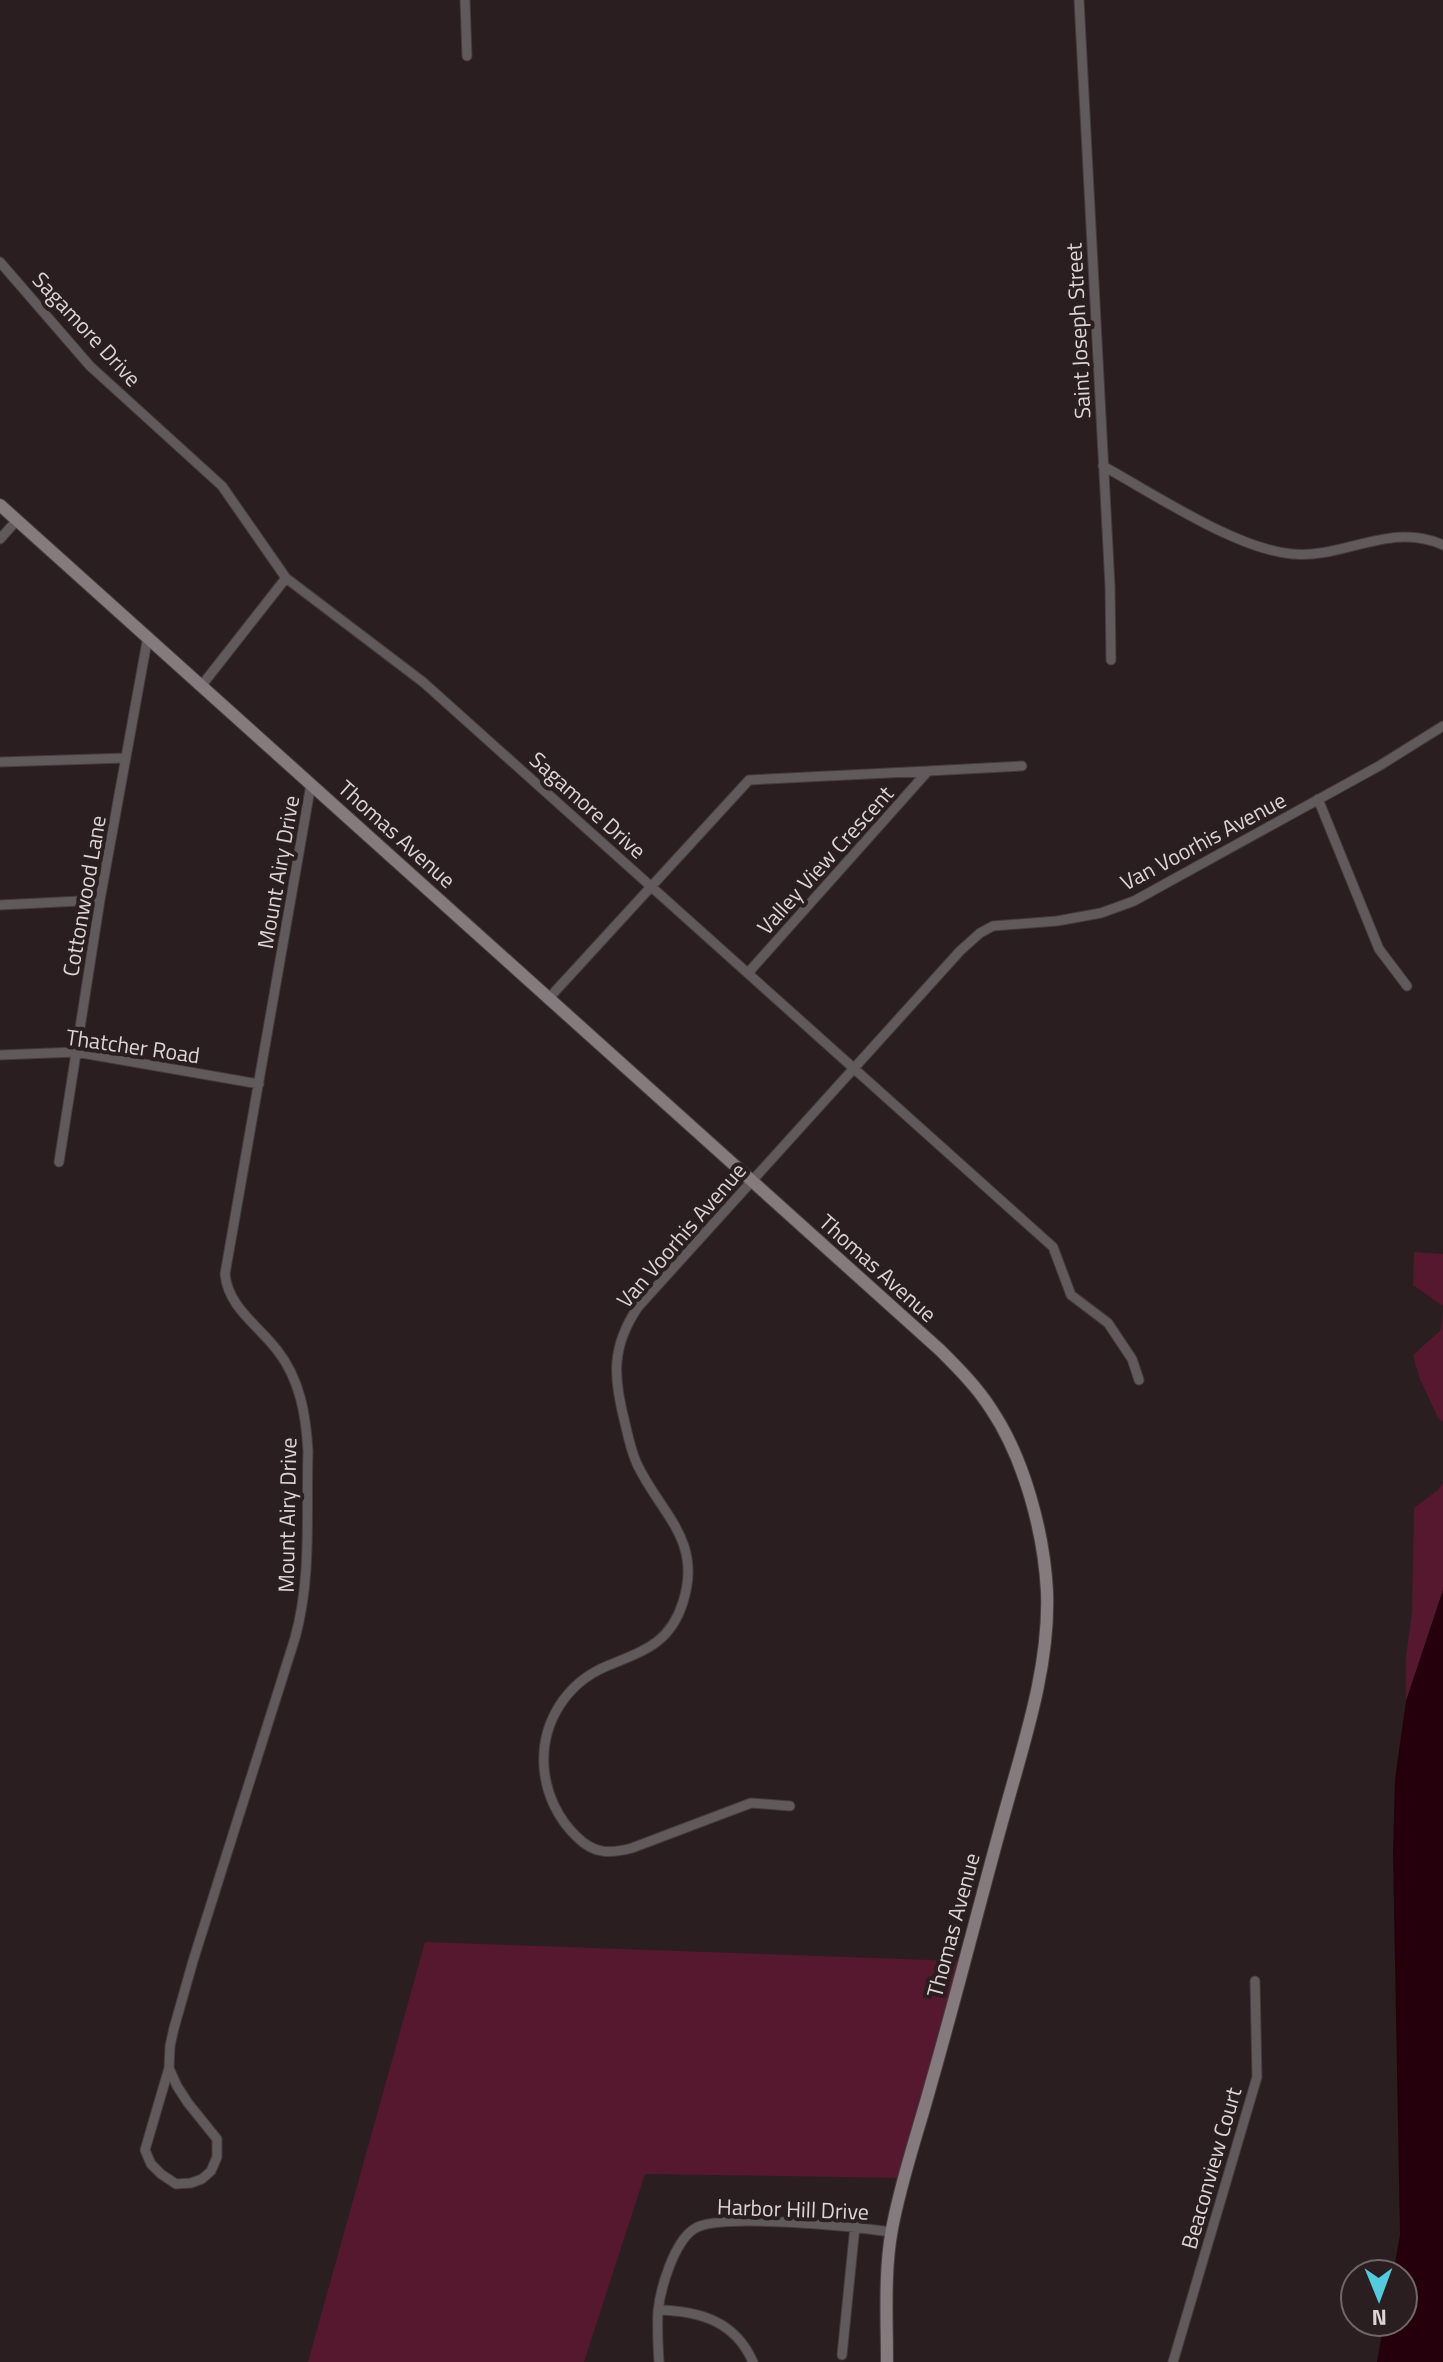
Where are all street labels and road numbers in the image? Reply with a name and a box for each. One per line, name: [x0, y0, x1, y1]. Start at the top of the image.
street label: Saint Joseph Street: [1056, 242, 1100, 420]
street label: Sagamore Drive: [25, 264, 149, 394]
street label: Sagamore Drive: [522, 743, 654, 867]
street label: Thomas Avenue: [331, 772, 463, 896]
street label: Valley View Crescent: [749, 778, 902, 942]
street label: Van Voorhis Avenue: [1114, 783, 1292, 899]
street label: Mount Airy Drive: [248, 793, 308, 951]
street label: Cottonwood Lane: [53, 813, 115, 979]
street label: Thatcher Road: [64, 1020, 202, 1072]
street label: Van Voorhis Avenue: [608, 1155, 754, 1315]
street label: Thomas Avenue: [812, 1206, 944, 1330]
street label: Mount Airy Drive: [269, 1437, 305, 1593]
street label: Thomas Avenue: [917, 1849, 989, 2001]
street label: Beaconview Court: [1172, 2083, 1250, 2253]
street label: Harbor Hill Drive: [716, 2189, 870, 2229]

